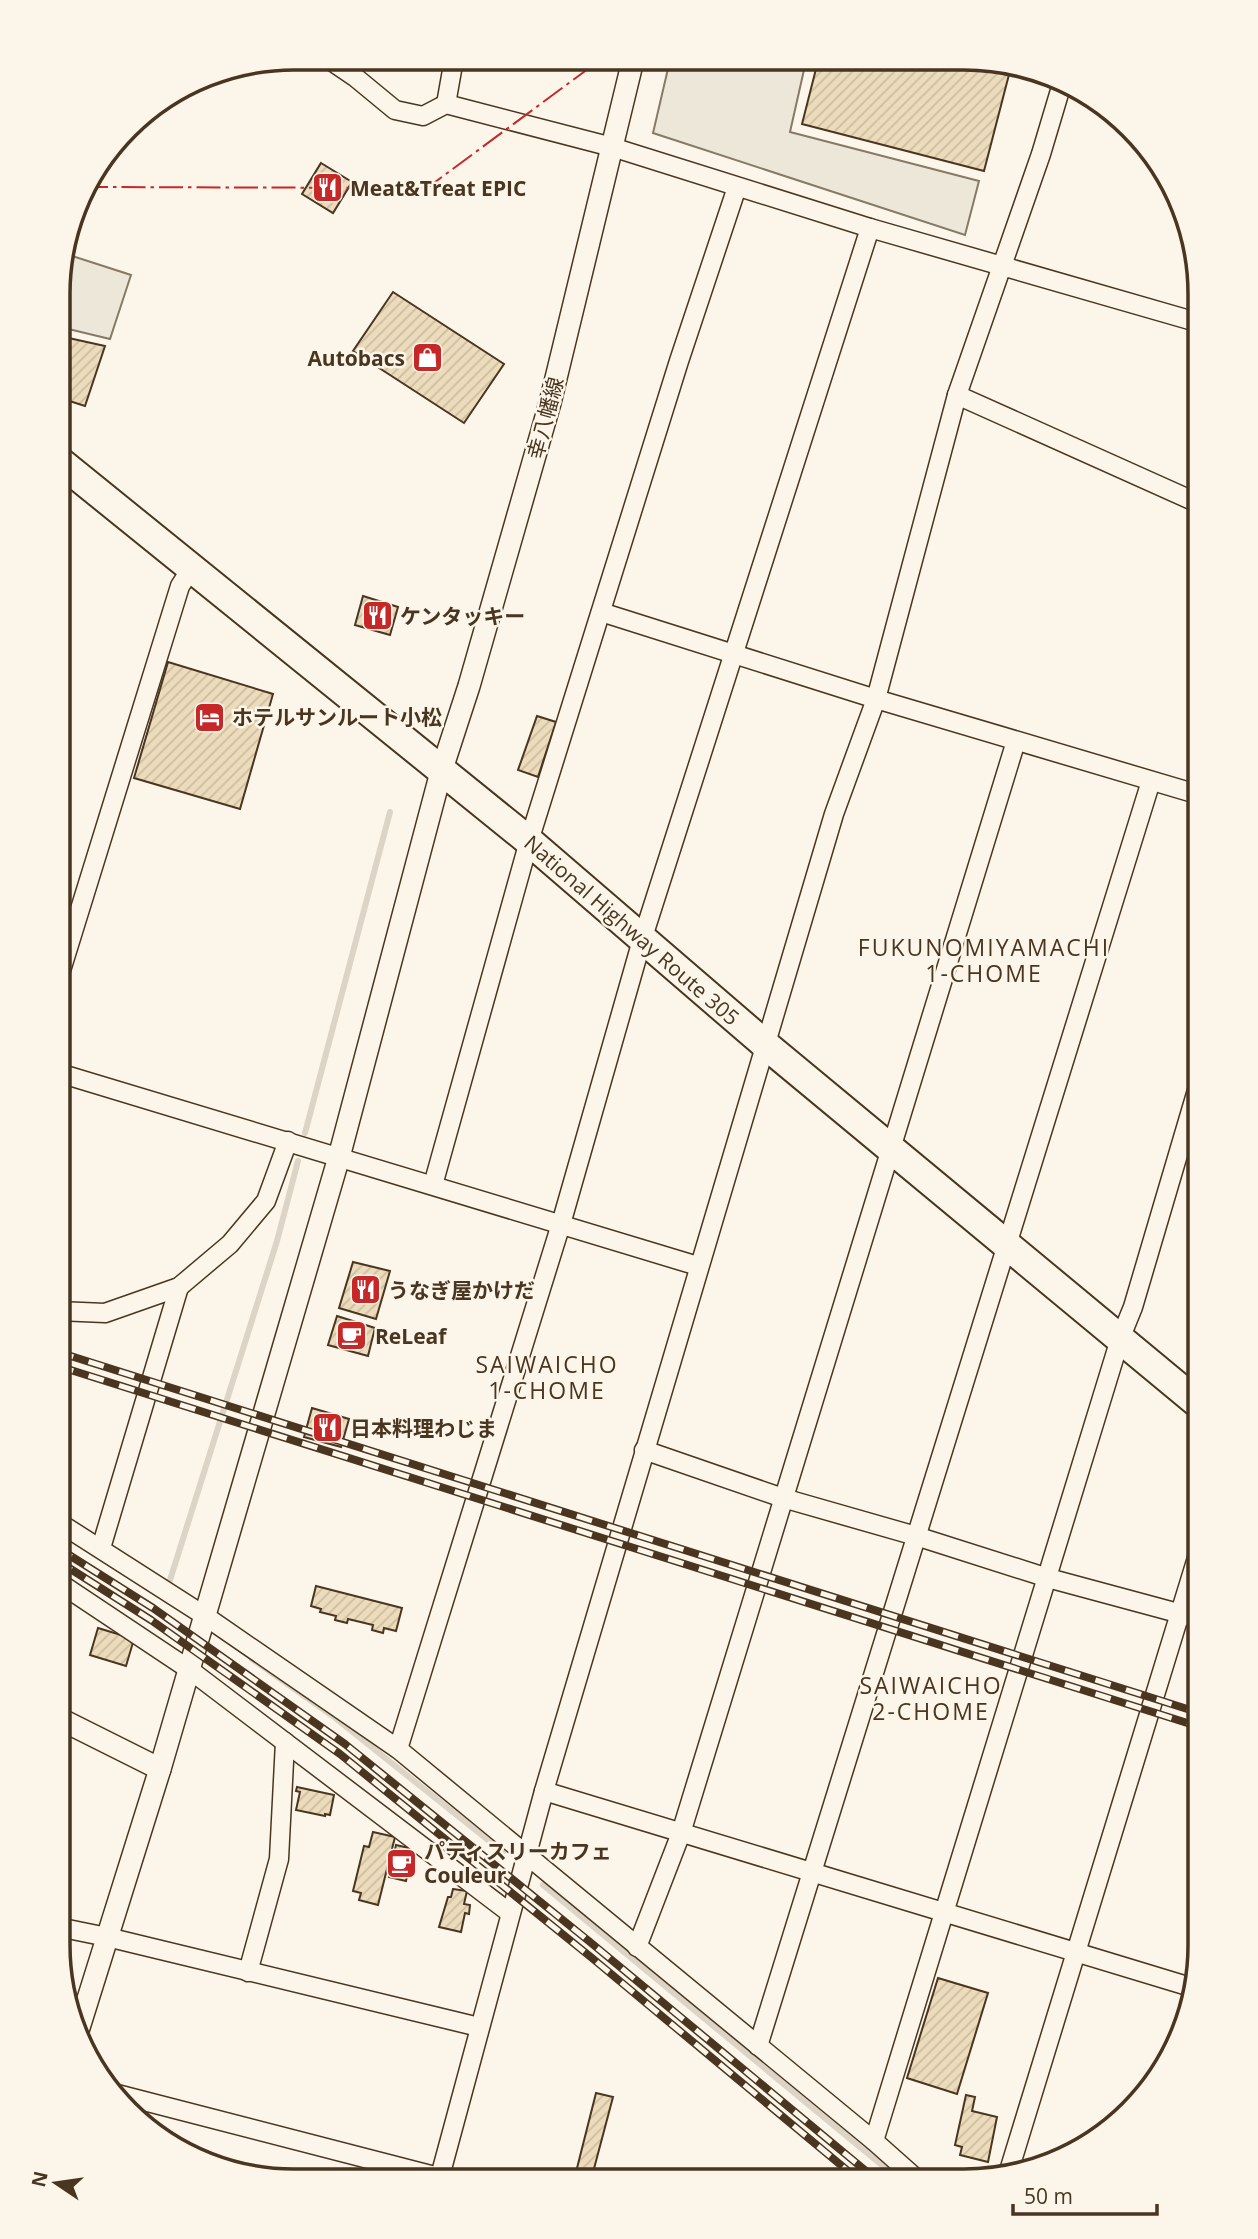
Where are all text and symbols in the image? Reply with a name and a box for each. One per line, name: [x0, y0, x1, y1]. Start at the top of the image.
restaurant icon: Meat&Treat EPIC: [310, 171, 344, 205]
place label: Meat&Treat EPIC: [350, 174, 526, 202]
shop icon: Autobacs: [411, 341, 445, 375]
place label: Autobacs: [307, 344, 405, 372]
street label: 幸八幡線: [521, 374, 569, 462]
restaurant icon: ケンタッキー: [360, 599, 394, 633]
place label: ケンタッキー: [400, 602, 525, 630]
hotel icon: ホテルサンルート小松: [192, 700, 226, 734]
place label: ホテルサンルート小松: [232, 703, 442, 731]
street label: National Highway Route 305: [519, 829, 745, 1031]
district label: FUKUNOMIYAMACHI 1-CHOME: [858, 931, 1110, 989]
restaurant icon: うなぎ屋かけだ: [348, 1273, 382, 1307]
place label: うなぎ屋かけだ: [388, 1276, 535, 1304]
cafe icon: ReLeaf: [335, 1319, 369, 1353]
place label: ReLeaf: [375, 1322, 448, 1350]
district label: SAIWAICHO 1-CHOME: [475, 1348, 619, 1406]
restaurant icon: 日本料理わじま: [310, 1411, 344, 1445]
place label: 日本料理わじま: [350, 1414, 497, 1442]
district label: SAIWAICHO 2-CHOME: [859, 1669, 1003, 1727]
place label: パティスリーカフェ Couleur: [424, 1837, 612, 1889]
cafe icon: パティスリーカフェ Couleur: [384, 1846, 418, 1880]
north arrow: [21, 2148, 91, 2218]
text: N: [25, 2169, 54, 2190]
scale bar: [1013, 2172, 1156, 2216]
text: 50 m: [1024, 2182, 1073, 2210]

